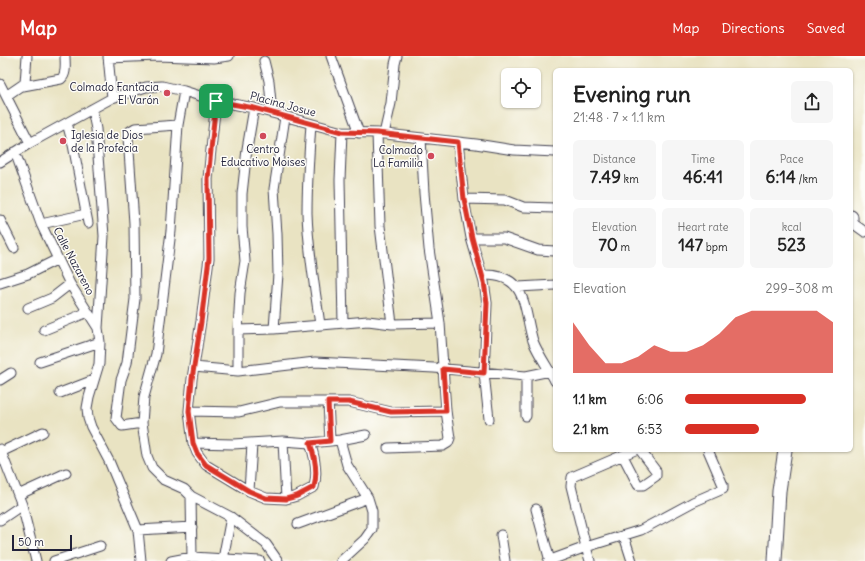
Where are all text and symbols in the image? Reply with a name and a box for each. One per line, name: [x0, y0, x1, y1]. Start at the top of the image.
text: Map: [20, 16, 57, 40]
text: Map: [672, 19, 699, 37]
text: Directions: [721, 19, 785, 37]
text: Saved: [807, 19, 845, 37]
map controls: [501, 68, 541, 108]
button: locate: [501, 68, 541, 108]
place label: Colmado Fantacia El Varón: [70, 80, 159, 107]
text: Evening run: [573, 80, 691, 108]
button: share: [791, 81, 833, 123]
pin: [199, 84, 233, 118]
marker: Colmado Fantacia El Varón: [162, 88, 172, 98]
street label: Placina Josue: [248, 88, 318, 120]
icon: arrive: [205, 90, 227, 112]
text: 21:48 · 7 × 1.1 km: [573, 109, 665, 126]
place label: Iglesia de Dios de la Profecia: [71, 128, 143, 155]
marker: Centro Educativo Moises: [258, 131, 268, 141]
marker: Iglesia de Dios de la Profecia: [58, 136, 68, 146]
place label: Centro Educativo Moises: [221, 142, 305, 169]
place label: Colmado La Familia: [373, 143, 423, 170]
marker: Colmado La Familia: [426, 151, 436, 161]
text: Distance: [593, 152, 636, 166]
text: Time: [691, 152, 715, 166]
text: Pace: [780, 152, 804, 166]
text: 7.49: [590, 166, 621, 188]
text: 46:41: [683, 166, 723, 188]
text: 6:14: [766, 166, 796, 188]
text: km: [621, 172, 639, 186]
text: /km: [796, 172, 818, 186]
text: Elevation: [592, 220, 637, 234]
text: Heart rate: [677, 220, 729, 234]
text: kcal: [782, 220, 802, 234]
street label: Calle Nazareno: [50, 225, 98, 297]
text: 70: [598, 234, 618, 256]
text: 147: [678, 234, 703, 256]
text: 523: [777, 234, 806, 256]
text: m: [618, 240, 630, 254]
text: bpm: [703, 240, 728, 254]
text: Elevation: [573, 280, 626, 297]
text: 299–308 m: [766, 280, 833, 297]
text: 1.1 km: [573, 391, 607, 408]
text: 6:06: [637, 391, 664, 408]
text: 2.1 km: [573, 421, 609, 438]
text: 6:53: [637, 421, 662, 438]
scale bar: [12, 533, 72, 552]
text: 50 m: [18, 535, 44, 549]

